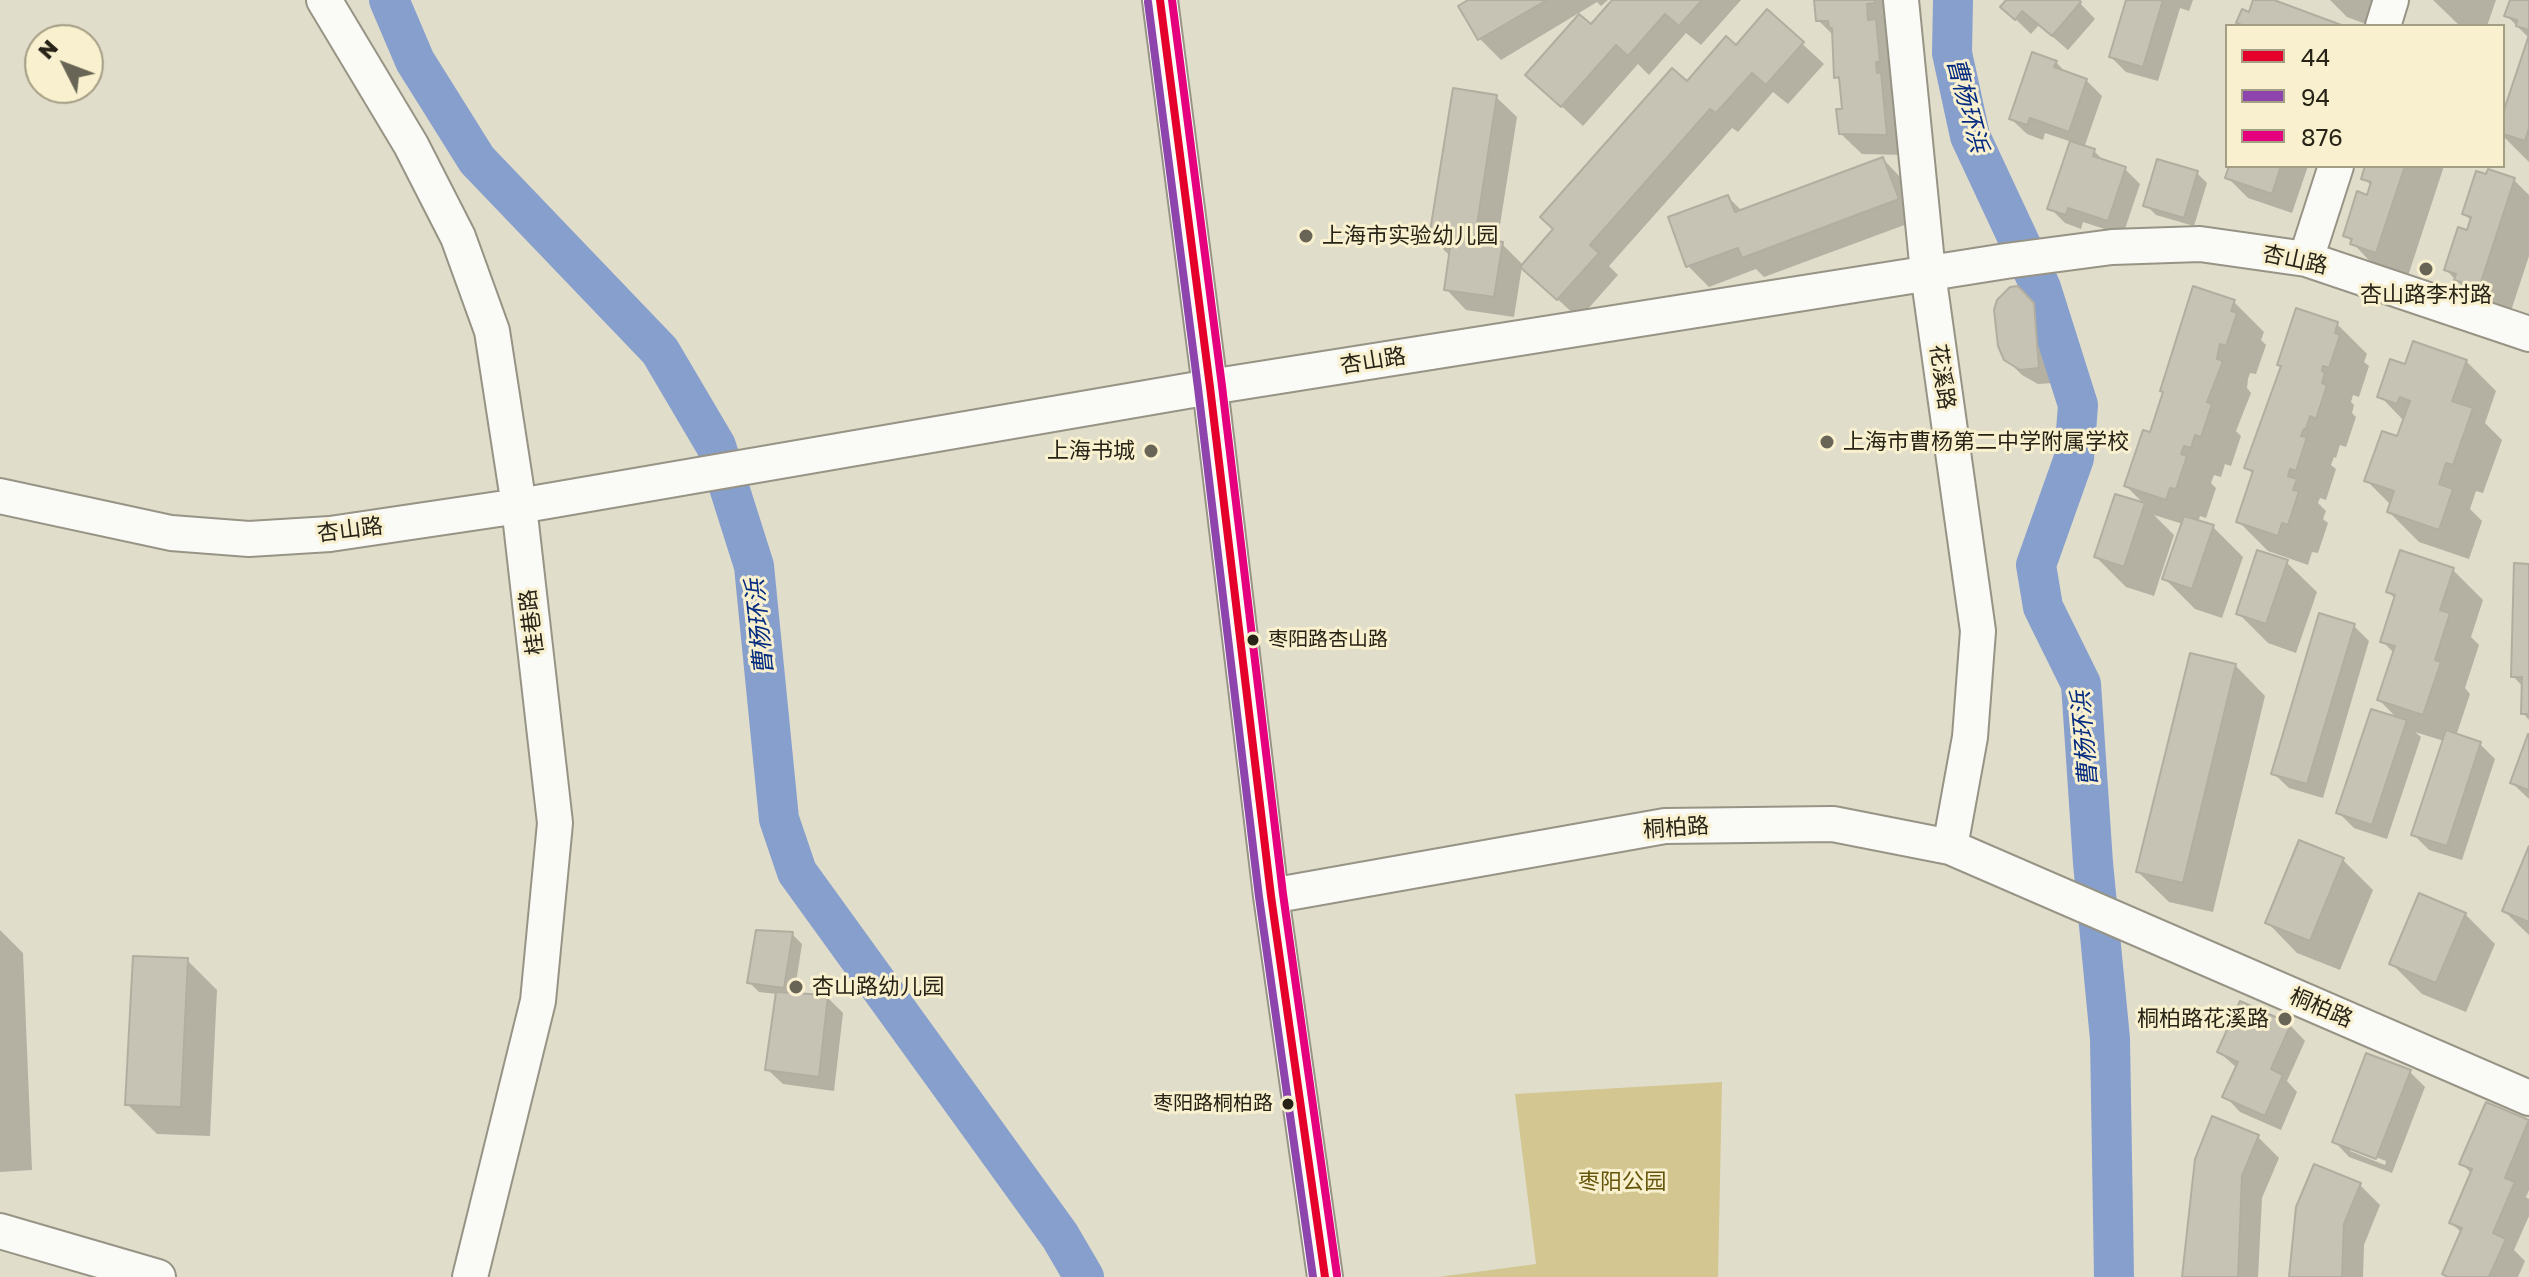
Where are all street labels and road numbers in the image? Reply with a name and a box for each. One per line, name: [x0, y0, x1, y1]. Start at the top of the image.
street label: 杏山路: [2260, 240, 2330, 280]
street label: 花溪路: [1924, 342, 1960, 412]
street label: 杏山路: [1338, 343, 1408, 379]
street label: 杏山路: [316, 513, 384, 547]
street label: 桂巷路: [515, 588, 549, 656]
street label: 桐柏路: [1642, 813, 1710, 843]
street label: 桐柏路: [2285, 983, 2357, 1033]

